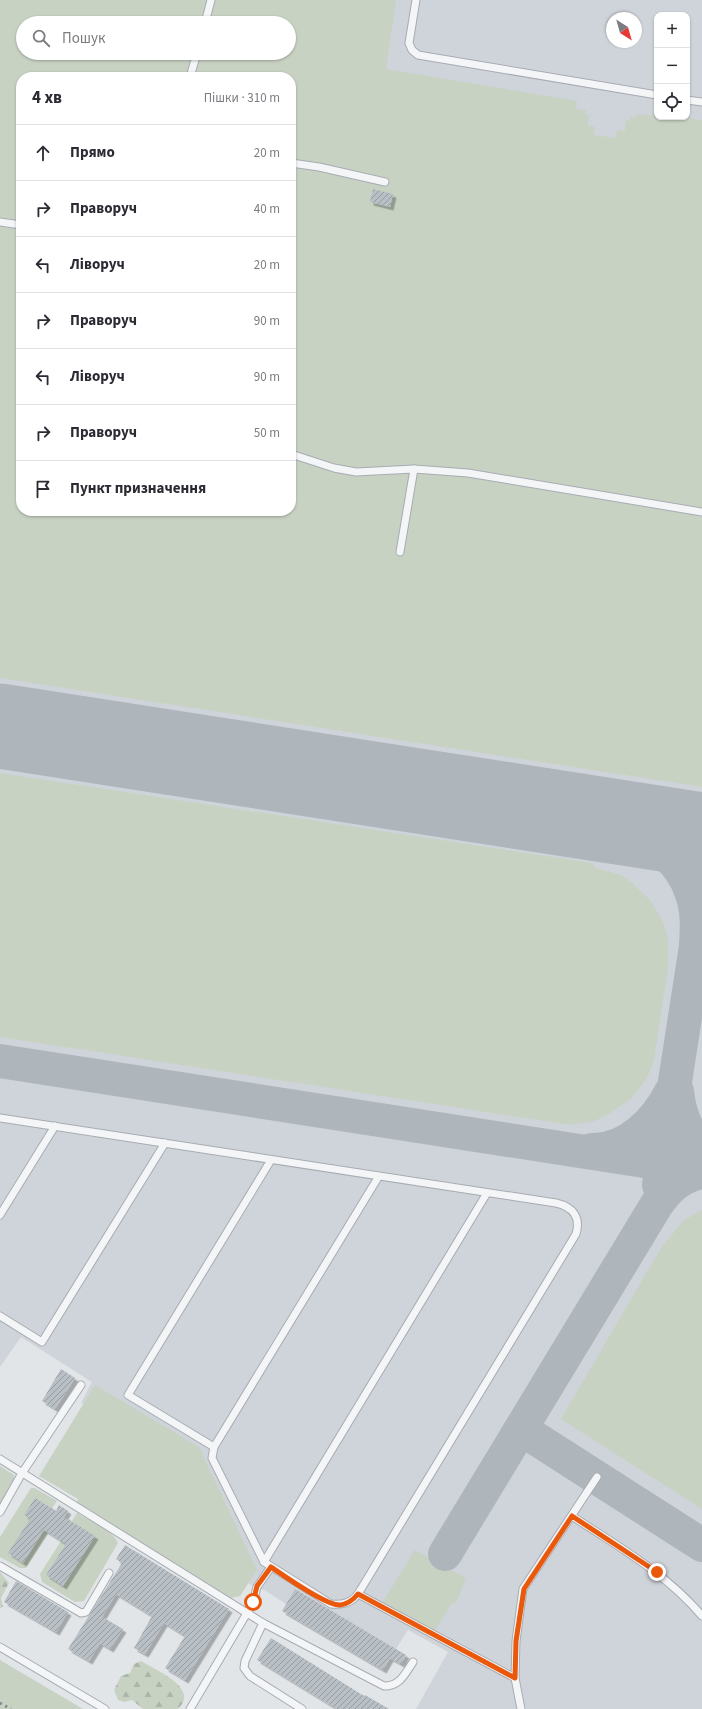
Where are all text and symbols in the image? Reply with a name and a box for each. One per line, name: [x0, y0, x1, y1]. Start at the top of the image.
north arrow: [606, 12, 642, 48]
map controls: [654, 12, 690, 120]
button: +: [654, 12, 690, 48]
search box: [16, 16, 296, 60]
icon: search: [30, 27, 52, 49]
text: Пошук: [62, 28, 105, 49]
button: −: [654, 48, 690, 84]
button: locate: [654, 84, 690, 120]
text: 4 хв: [32, 86, 62, 110]
text: Пішки · 310 m: [204, 89, 280, 107]
icon: ahead: [32, 142, 54, 164]
text: Прямо: [70, 142, 115, 163]
text: 20 m: [254, 144, 280, 162]
icon: right: [32, 198, 54, 220]
text: Праворуч: [70, 198, 137, 219]
text: 40 m: [254, 200, 280, 218]
icon: left: [32, 254, 54, 276]
text: Ліворуч: [70, 254, 125, 275]
text: 20 m: [254, 256, 280, 274]
icon: right: [32, 310, 54, 332]
text: Праворуч: [70, 310, 137, 331]
text: 90 m: [254, 312, 280, 330]
icon: left: [32, 366, 54, 388]
text: Ліворуч: [70, 366, 125, 387]
text: 90 m: [254, 368, 280, 386]
icon: right: [32, 422, 54, 444]
text: Праворуч: [70, 422, 137, 443]
text: 50 m: [254, 424, 280, 442]
icon: arrive: [32, 478, 54, 500]
text: Пункт призначення: [70, 478, 206, 499]
route end: [648, 1563, 666, 1581]
route start: [244, 1593, 262, 1611]

